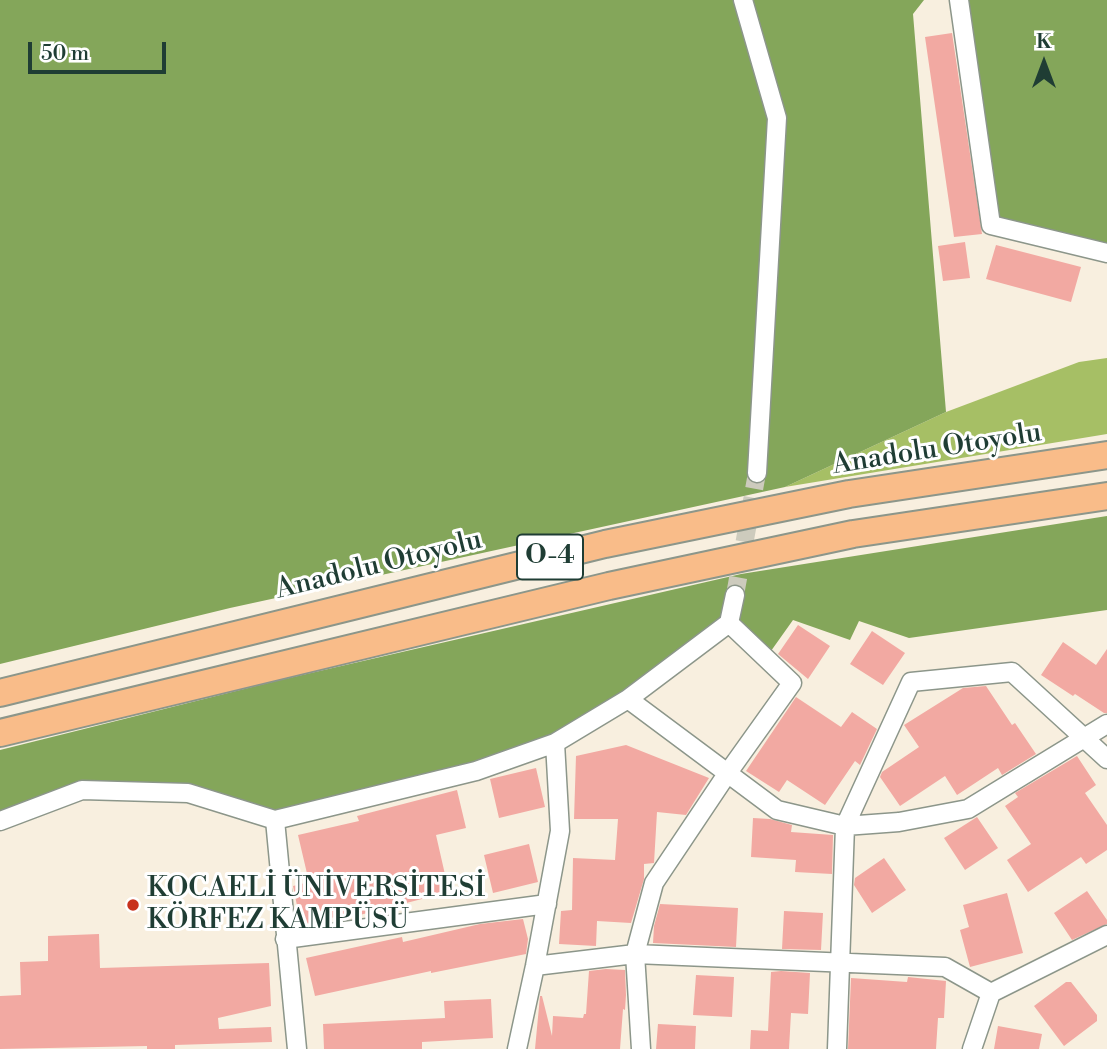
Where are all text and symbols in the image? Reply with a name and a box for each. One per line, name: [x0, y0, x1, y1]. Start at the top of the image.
scale bar: [32, 28, 170, 72]
north arrow: [1009, 28, 1079, 98]
text: K: [1036, 30, 1052, 54]
text: 50 m: [41, 41, 89, 67]
street label: Anadolu Otoyolu: [830, 417, 1044, 483]
street label: Anadolu Otoyolu: [272, 524, 486, 608]
road number: O-4: [517, 534, 583, 580]
place label: KOCAELİ ÜNİVERSİTESİ KÖRFEZ KAMPÜSÜ: [147, 872, 485, 938]
marker: KOCAELİ ÜNİVERSİTESİ KÖRFEZ KAMPÜSÜ: [125, 897, 141, 913]

